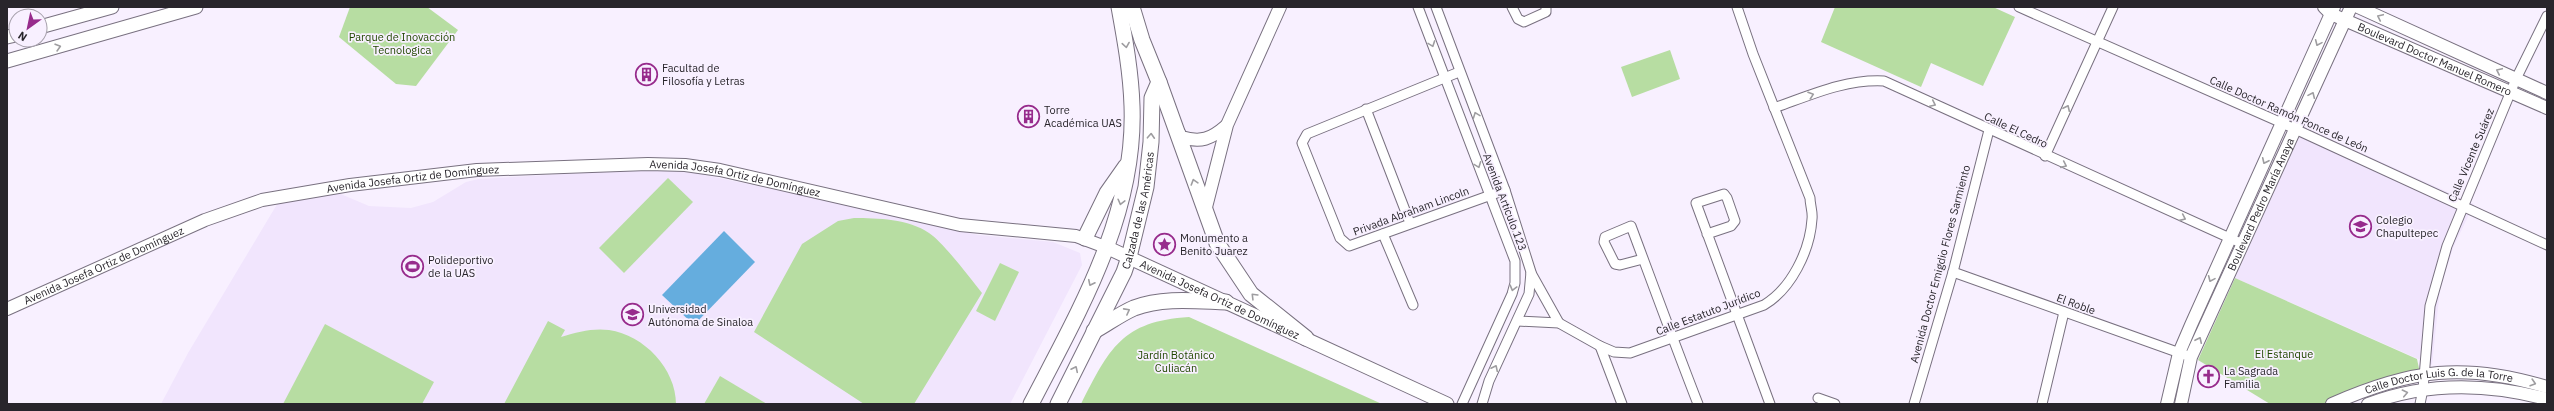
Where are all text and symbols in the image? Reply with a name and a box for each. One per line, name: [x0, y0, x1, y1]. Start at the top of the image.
north arrow: [8, 8, 48, 48]
one-way arrow: [2377, 14, 2385, 22]
street label: Boulevard Doctor Manuel Romero: [2356, 20, 2514, 99]
text: N: [15, 28, 30, 44]
park label: Parque de Inovacción Tecnologica: [349, 30, 455, 57]
one-way arrow: [2315, 39, 2323, 46]
one-way arrow: [1427, 40, 1435, 47]
one-way arrow: [1121, 42, 1130, 48]
one-way arrow: [54, 43, 61, 52]
building icon: Facultad de Filosofía y Letras: [634, 61, 660, 87]
place label: Facultad de Filosofía y Letras: [662, 61, 745, 88]
one-way arrow: [2495, 68, 2503, 76]
street label: Calle Doctor Ramón Ponce de León: [2208, 73, 2370, 155]
one-way arrow: [1807, 91, 1814, 100]
one-way arrow: [2307, 91, 2315, 99]
one-way arrow: [1929, 99, 1937, 107]
building icon: Torre Académica UAS: [1016, 103, 1042, 129]
place label: Torre Académica UAS: [1044, 103, 1122, 130]
one-way arrow: [2062, 105, 2070, 112]
street label: Calle Vicente Suárez: [2445, 106, 2497, 204]
street label: Calle El Cedro: [1982, 109, 2050, 151]
one-way arrow: [1472, 111, 1480, 118]
one-way arrow: [1147, 133, 1156, 139]
street label: Boulevard Pedro María Anaya: [2224, 135, 2297, 273]
street label: Calzada de las Américas: [1118, 151, 1157, 271]
street label: Avenida Artículo 123: [1480, 151, 1530, 253]
street label: Avenida Josefa Ortiz de Domínguez: [649, 157, 822, 200]
one-way arrow: [2262, 157, 2270, 164]
one-way arrow: [2060, 160, 2067, 168]
street label: Avenida Josefa Ortiz de Domínguez: [325, 162, 500, 196]
one-way arrow: [1474, 162, 1482, 169]
street label: Avenida Doctor Emigdio Flores Sarmiento: [1907, 164, 1973, 364]
one-way arrow: [1190, 179, 1199, 186]
street label: Privada Abraham Lincoln: [1351, 183, 1471, 239]
one-way arrow: [1118, 199, 1126, 205]
one-way arrow: [2178, 213, 2186, 221]
school or university icon: Colegio Chapultepec: [2348, 213, 2374, 239]
place label: Colegio Chapultepec: [2376, 213, 2439, 240]
street label: Avenida Josefa Ortiz de Domínguez: [21, 224, 186, 308]
place icon: Monumento a Benito Juarez: [1152, 231, 1178, 257]
place label: Monumento a Benito Juarez: [1180, 231, 1248, 258]
sports icon: Polideportivo de la UAS: [400, 253, 426, 279]
place label: Polideportivo de la UAS: [428, 253, 493, 280]
street label: Avenida Josefa Ortiz de Domínguez: [1138, 257, 1302, 342]
one-way arrow: [2208, 275, 2216, 283]
one-way arrow: [1088, 279, 1096, 287]
one-way arrow: [1509, 284, 1518, 291]
street label: Calle Estatuto Jurídico: [1654, 286, 1762, 338]
street label: El Roble: [2055, 291, 2097, 317]
one-way arrow: [1251, 293, 1259, 301]
school or university icon: Universidad Autónoma de Sinaloa: [620, 302, 646, 328]
place label: Universidad Autónoma de Sinaloa: [648, 302, 753, 329]
one-way arrow: [1123, 309, 1131, 316]
one-way arrow: [2194, 337, 2202, 344]
park label: El Estanque: [2255, 347, 2313, 361]
park label: Jardín Botánico Culiacán: [1137, 348, 1215, 375]
one-way arrow: [1490, 364, 1498, 372]
church icon: La Sagrada Familia: [2196, 364, 2222, 390]
place label: La Sagrada Familia: [2224, 364, 2278, 391]
street label: Calle Doctor Luis G. de la Torre: [2363, 365, 2514, 397]
one-way arrow: [1070, 366, 1078, 373]
one-way arrow: [2529, 378, 2536, 387]
one-way arrow: [2402, 389, 2408, 397]

